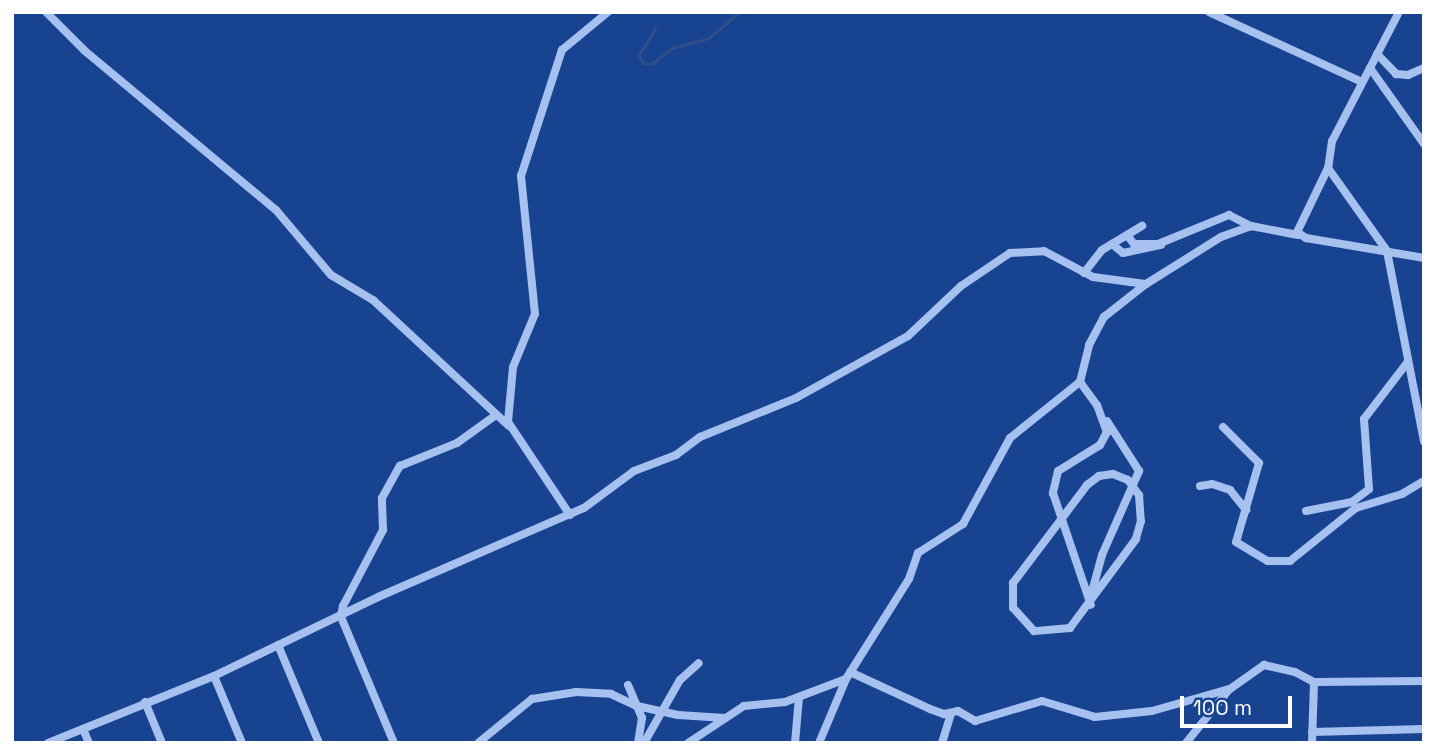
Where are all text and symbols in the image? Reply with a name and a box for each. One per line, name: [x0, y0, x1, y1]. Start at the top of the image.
scale bar: [1184, 682, 1296, 726]
text: 100 m: [1193, 694, 1252, 721]

